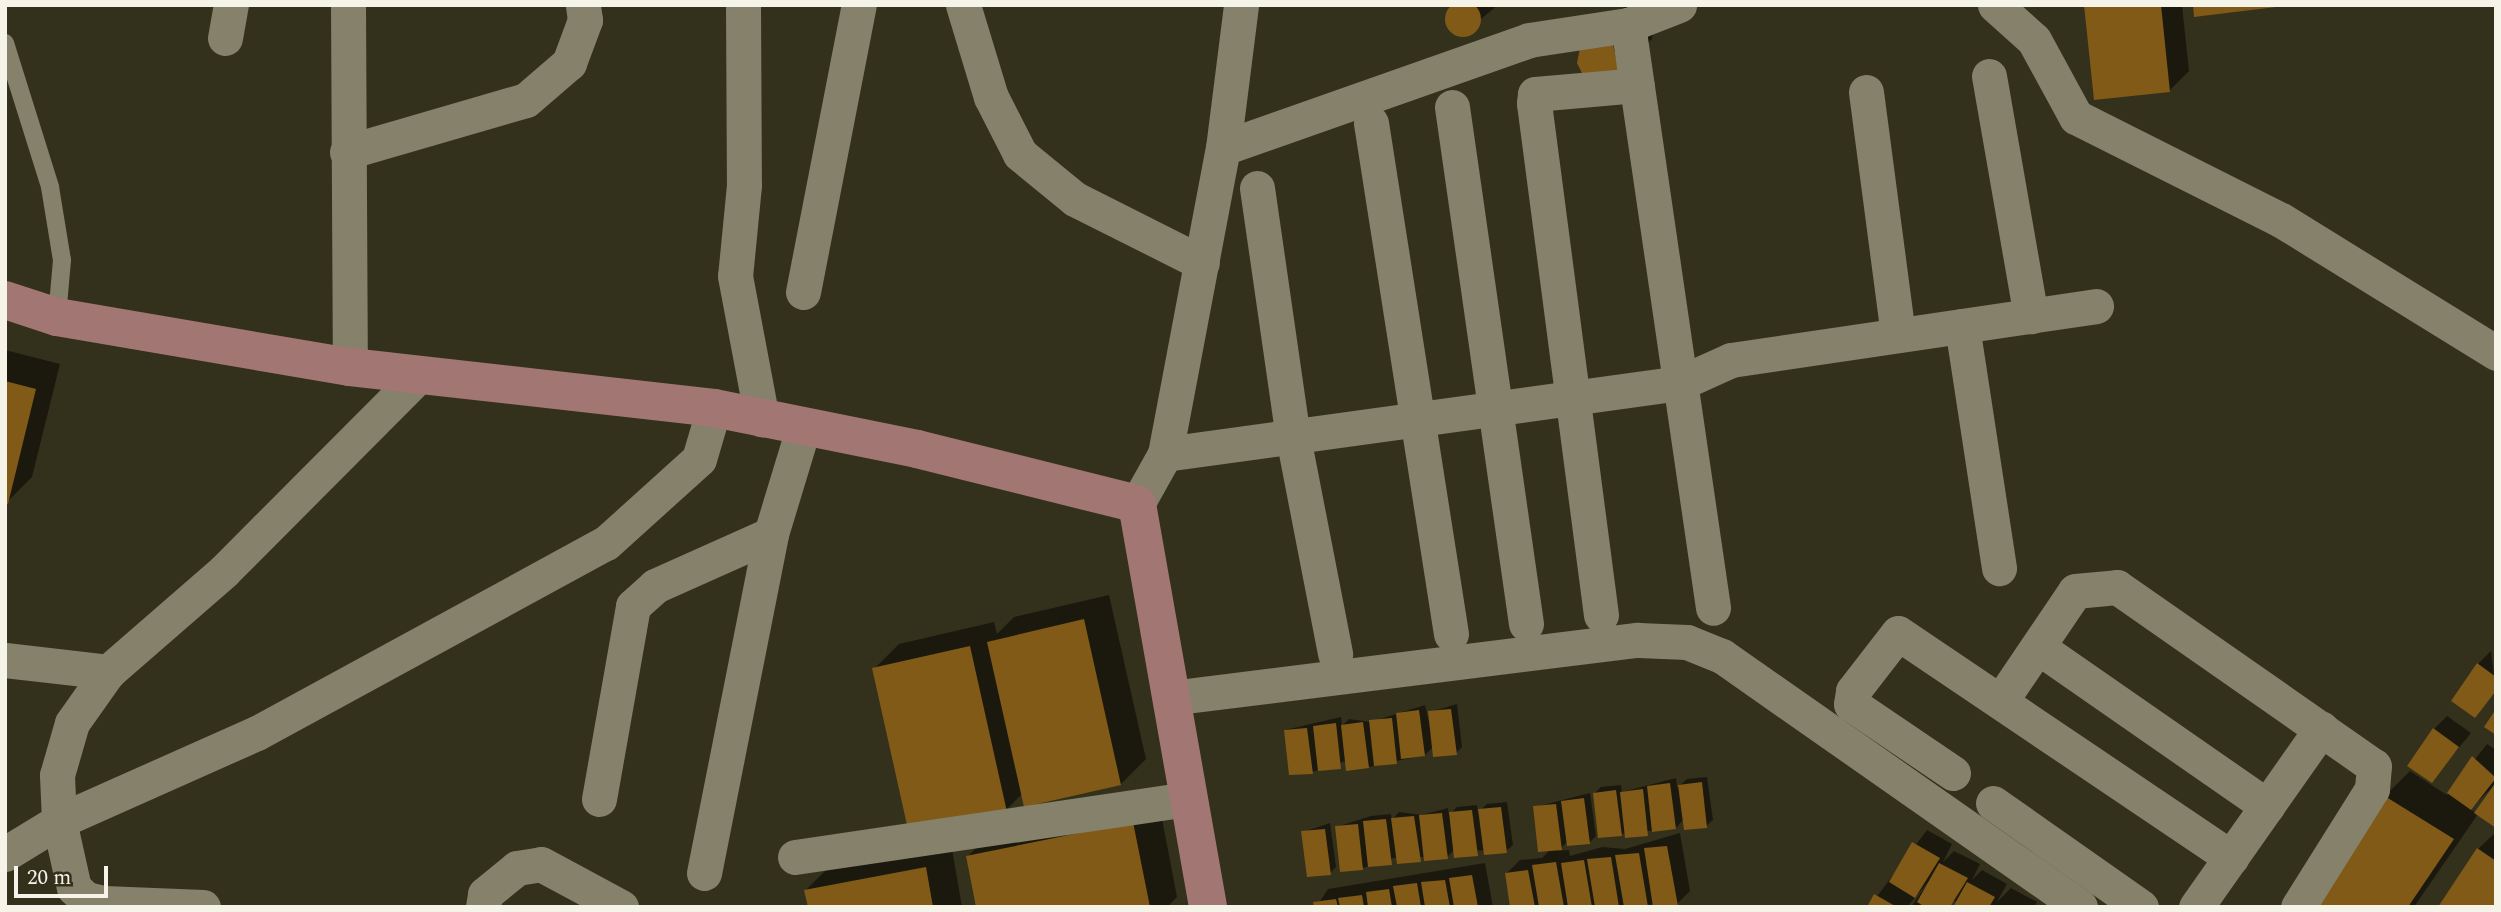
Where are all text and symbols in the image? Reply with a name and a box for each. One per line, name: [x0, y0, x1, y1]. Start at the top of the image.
scale bar: [18, 852, 112, 896]
text: 20 m: [27, 862, 71, 894]

